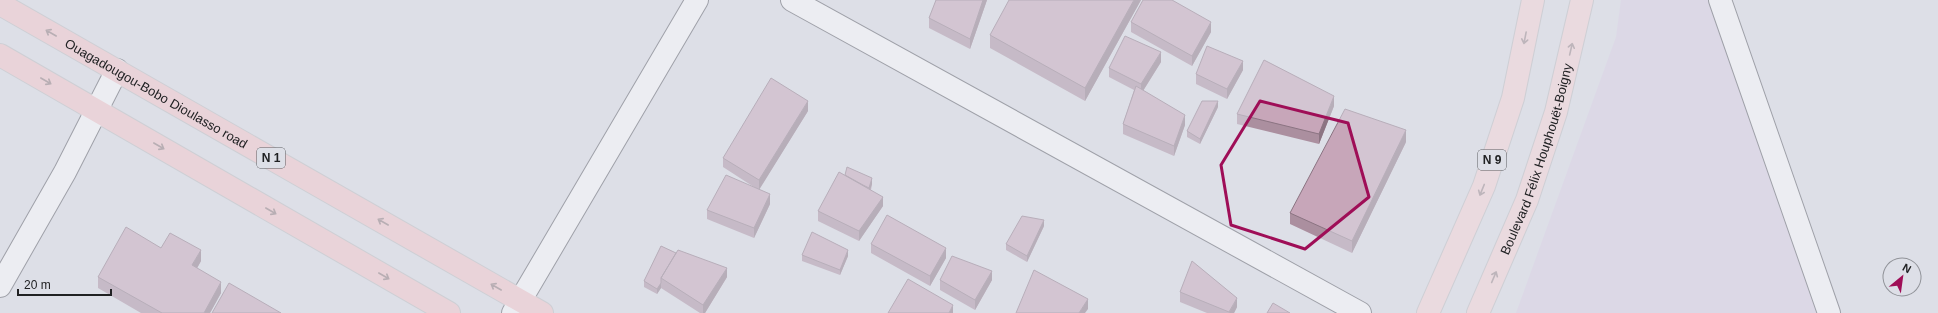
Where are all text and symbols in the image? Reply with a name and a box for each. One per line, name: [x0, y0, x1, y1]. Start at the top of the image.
one-way arrow: [45, 29, 57, 36]
one-way arrow: [1521, 31, 1529, 44]
street label: Ouagadougou-Bobo Dioulasso road: [62, 35, 250, 151]
one-way arrow: [1568, 42, 1576, 55]
street label: Boulevard Félix Houphouët-Boigny: [1497, 61, 1575, 257]
one-way arrow: [40, 78, 52, 85]
one-way arrow: [153, 142, 165, 150]
road number: N 1: [257, 148, 285, 168]
road number: N 9: [1478, 150, 1506, 170]
one-way arrow: [1477, 183, 1485, 195]
one-way arrow: [265, 207, 277, 215]
one-way arrow: [377, 218, 389, 226]
north arrow: [1882, 257, 1922, 297]
text: N: [1900, 261, 1913, 275]
scale bar: [18, 271, 111, 297]
one-way arrow: [378, 272, 390, 280]
one-way arrow: [1491, 272, 1498, 284]
text: 20 m: [24, 278, 51, 292]
one-way arrow: [490, 282, 502, 290]

